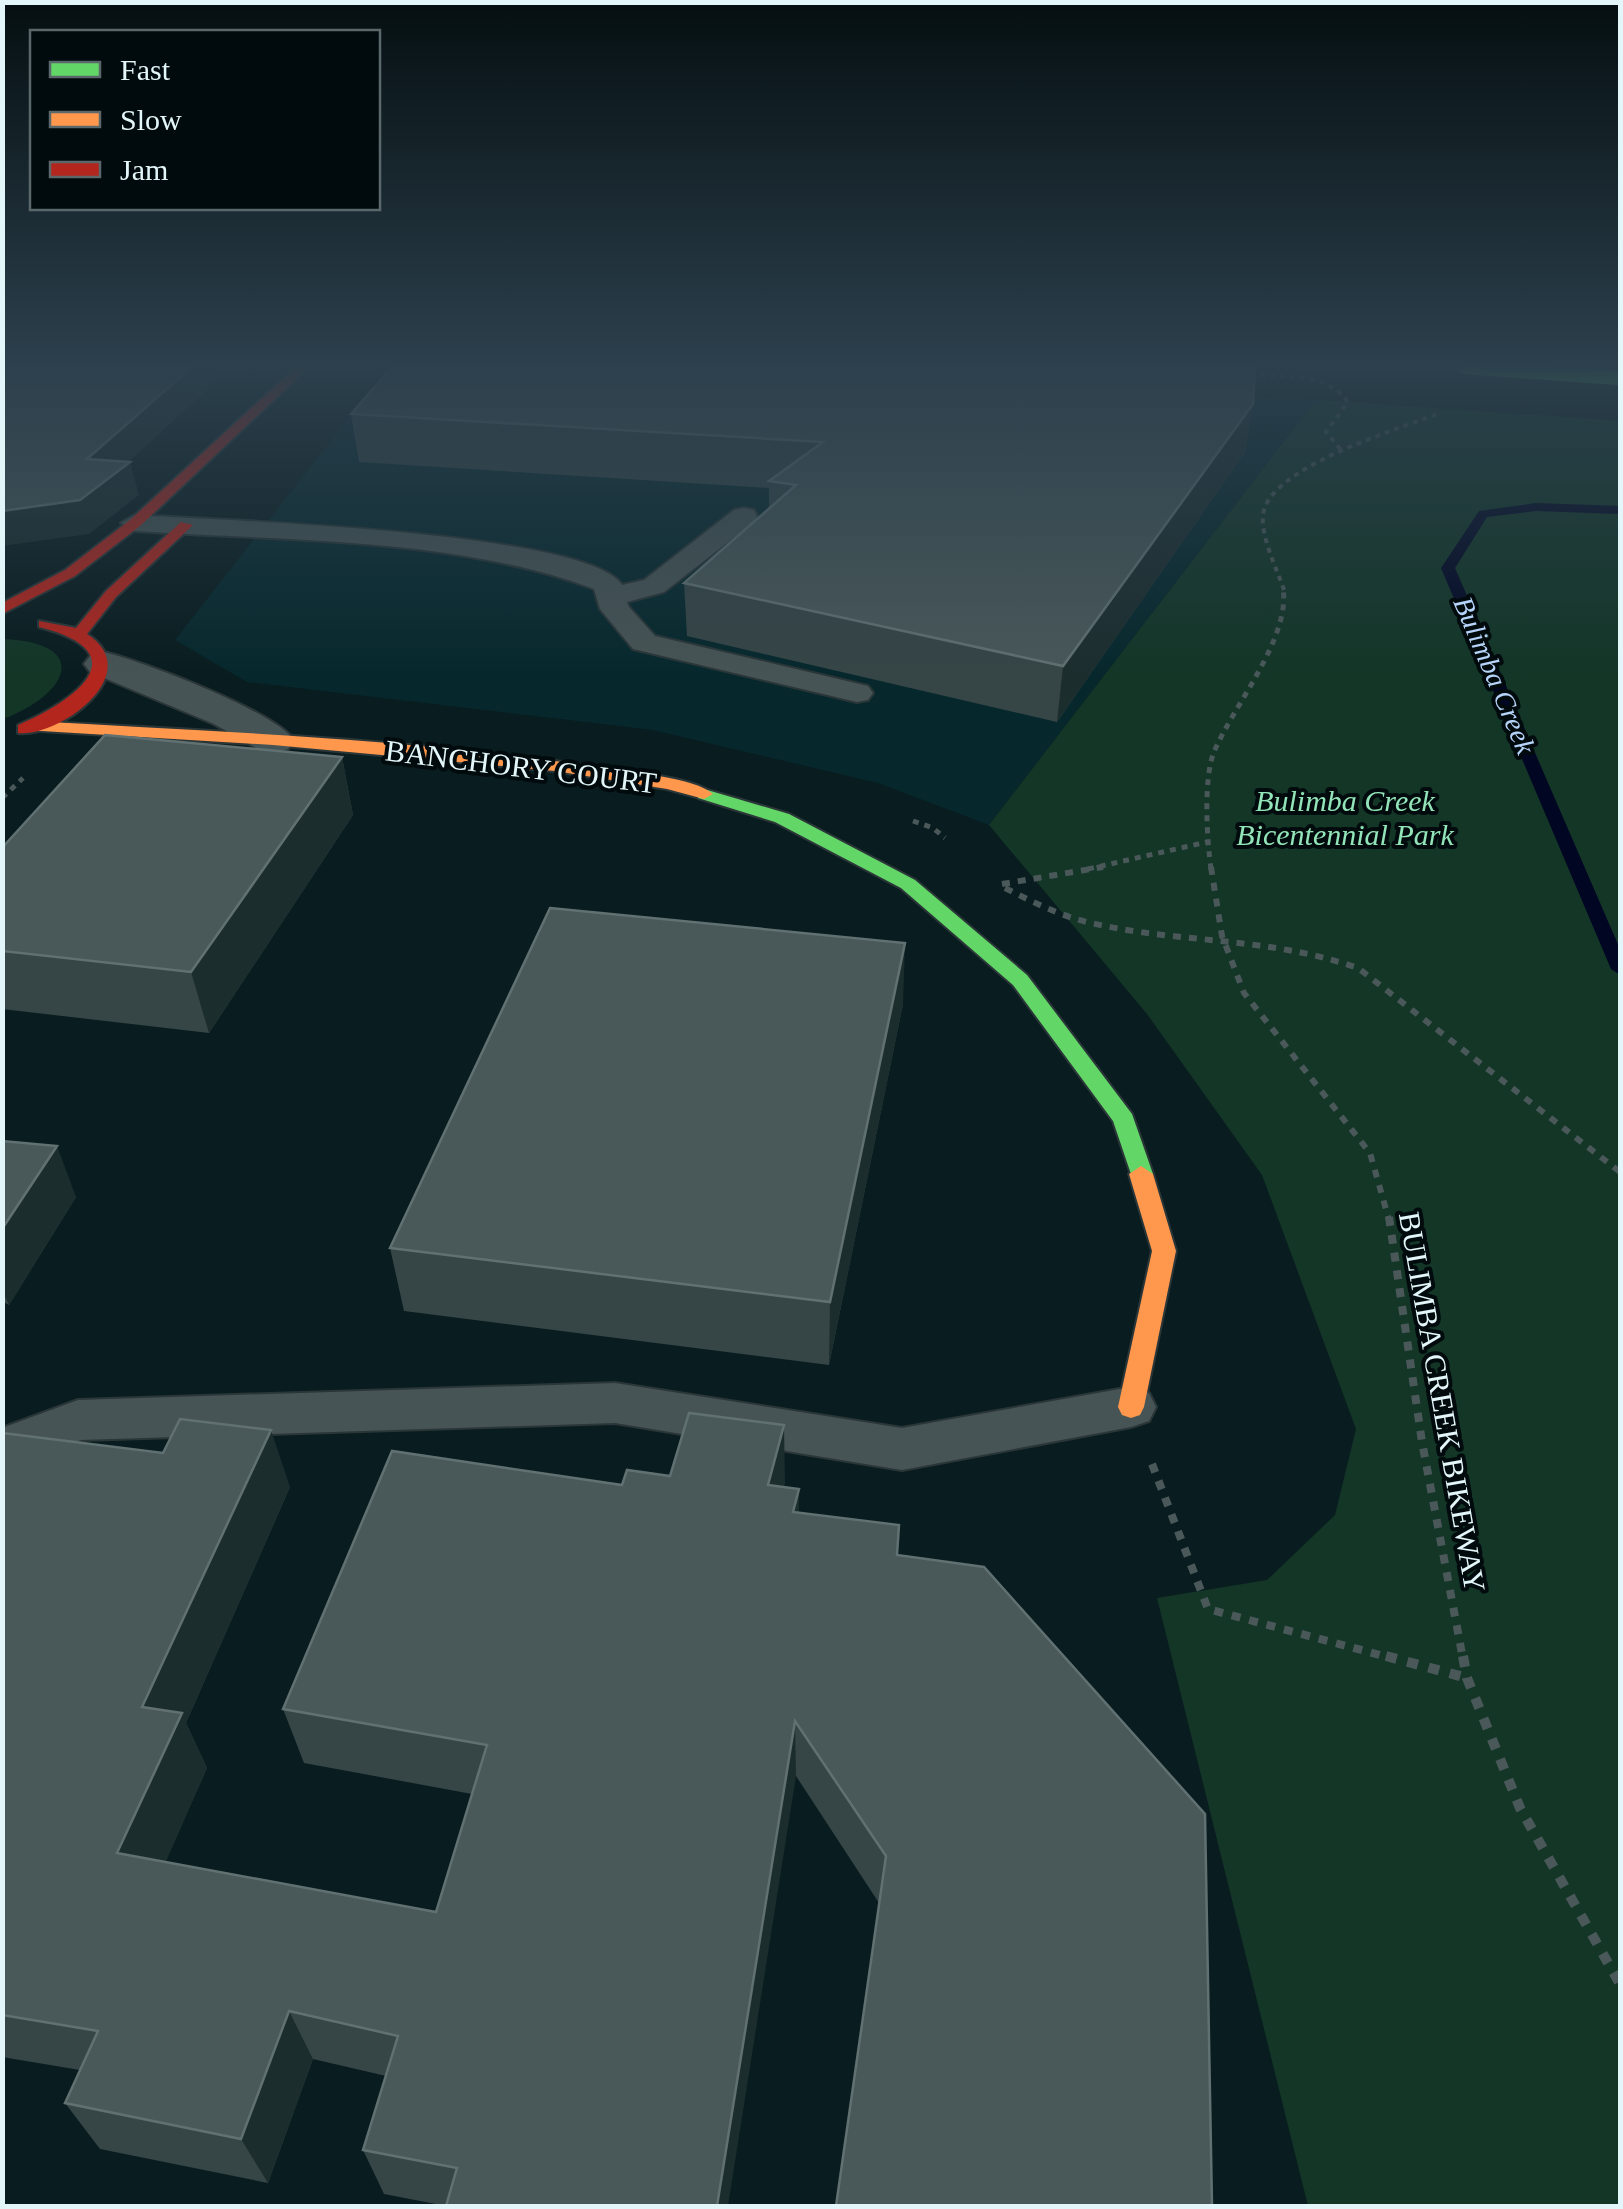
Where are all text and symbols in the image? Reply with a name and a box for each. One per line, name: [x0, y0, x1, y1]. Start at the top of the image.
legend: [30, 30, 380, 210]
text: Fast: [120, 53, 171, 86]
text: Slow: [120, 103, 182, 136]
text: Jam: [120, 153, 168, 186]
water label: Bulimba Creek: [1448, 592, 1542, 759]
street label: BANCHORY COURT: [384, 733, 659, 800]
park label: Bulimba Creek Bicentennial Park: [1236, 784, 1454, 851]
street label: BULIMBA CREEK BIKEWAY: [1393, 1209, 1492, 1595]

